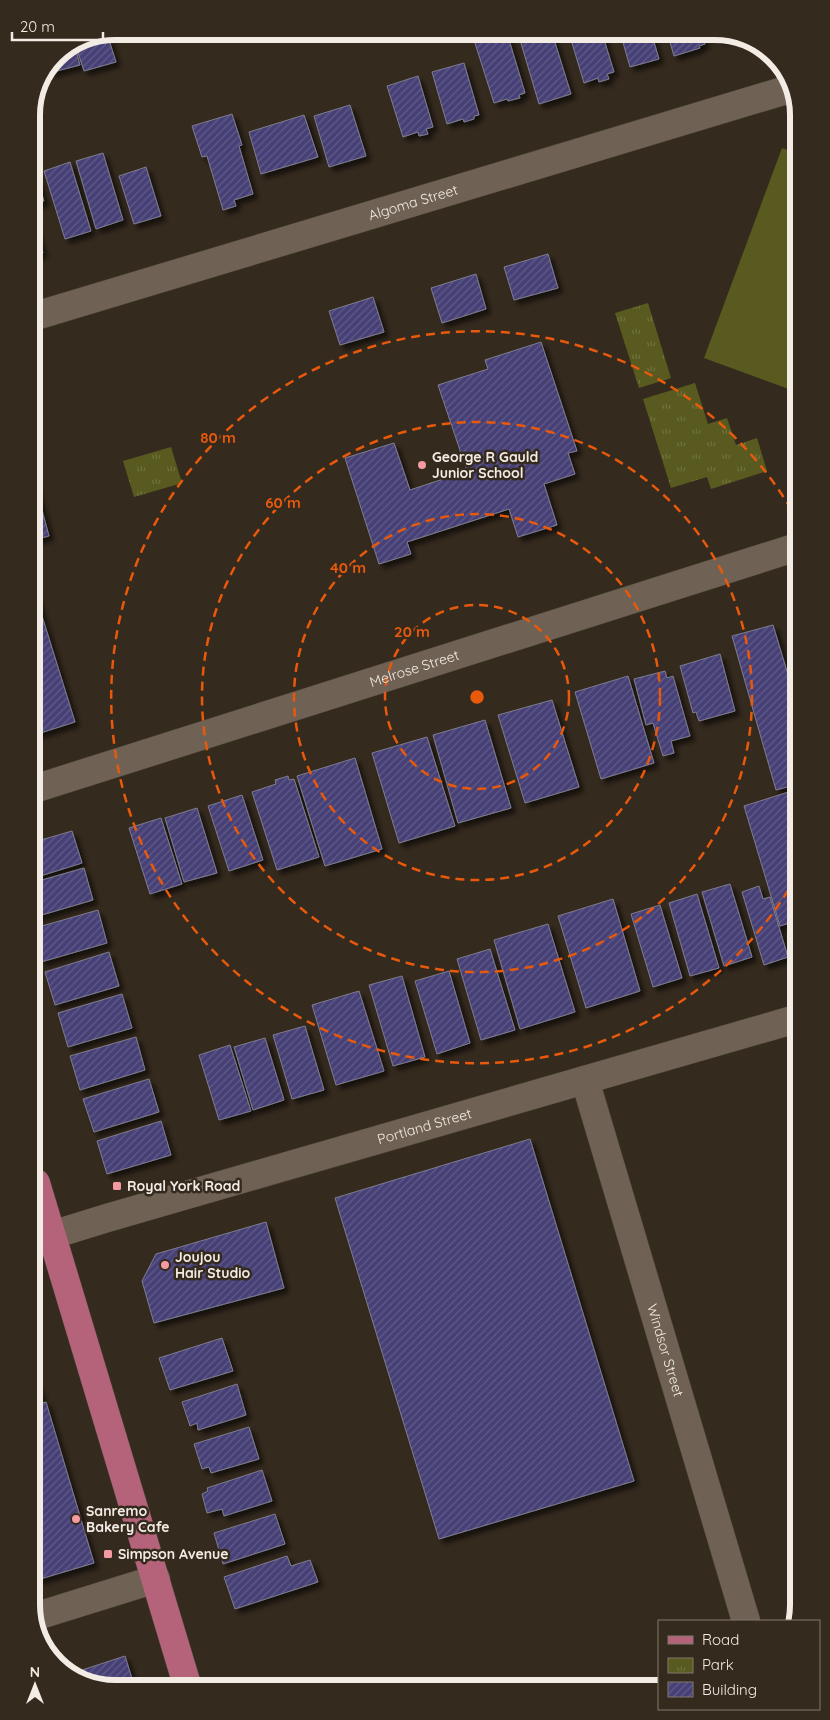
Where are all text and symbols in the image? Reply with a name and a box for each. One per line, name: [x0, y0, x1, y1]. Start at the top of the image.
scale bar: [12, 10, 104, 42]
text: 20 m: [20, 17, 55, 36]
street label: Algoma Street: [366, 180, 460, 224]
text: 80 m: [200, 428, 236, 447]
place label: George R Gauld Junior School: [432, 448, 538, 482]
marker: George R Gauld Junior School: [416, 459, 428, 471]
text: 60 m: [265, 493, 301, 512]
text: 40 m: [330, 558, 366, 577]
text: 20 m: [394, 622, 430, 641]
street label: Melrose Street: [367, 646, 462, 691]
centre of rings: [468, 688, 486, 706]
street label: Portland Street: [375, 1104, 474, 1148]
place label: Royal York Road: [127, 1177, 240, 1195]
marker: Royal York Road: [111, 1180, 123, 1192]
place label: Joujou Hair Studio: [175, 1248, 251, 1282]
marker: Joujou Hair Studio: [159, 1259, 171, 1271]
street label: Windsor Street: [643, 1302, 688, 1399]
place label: Sanremo Bakery Cafe: [86, 1502, 170, 1536]
marker: Sanremo Bakery Cafe: [70, 1513, 82, 1525]
place label: Simpson Avenue: [118, 1545, 229, 1563]
marker: Simpson Avenue: [102, 1548, 114, 1560]
legend: [658, 1620, 820, 1710]
text: Road: [702, 1630, 739, 1649]
text: Park: [702, 1655, 734, 1674]
north arrow: [10, 1660, 60, 1710]
text: N: [30, 1663, 40, 1681]
text: Building: [702, 1680, 757, 1699]

